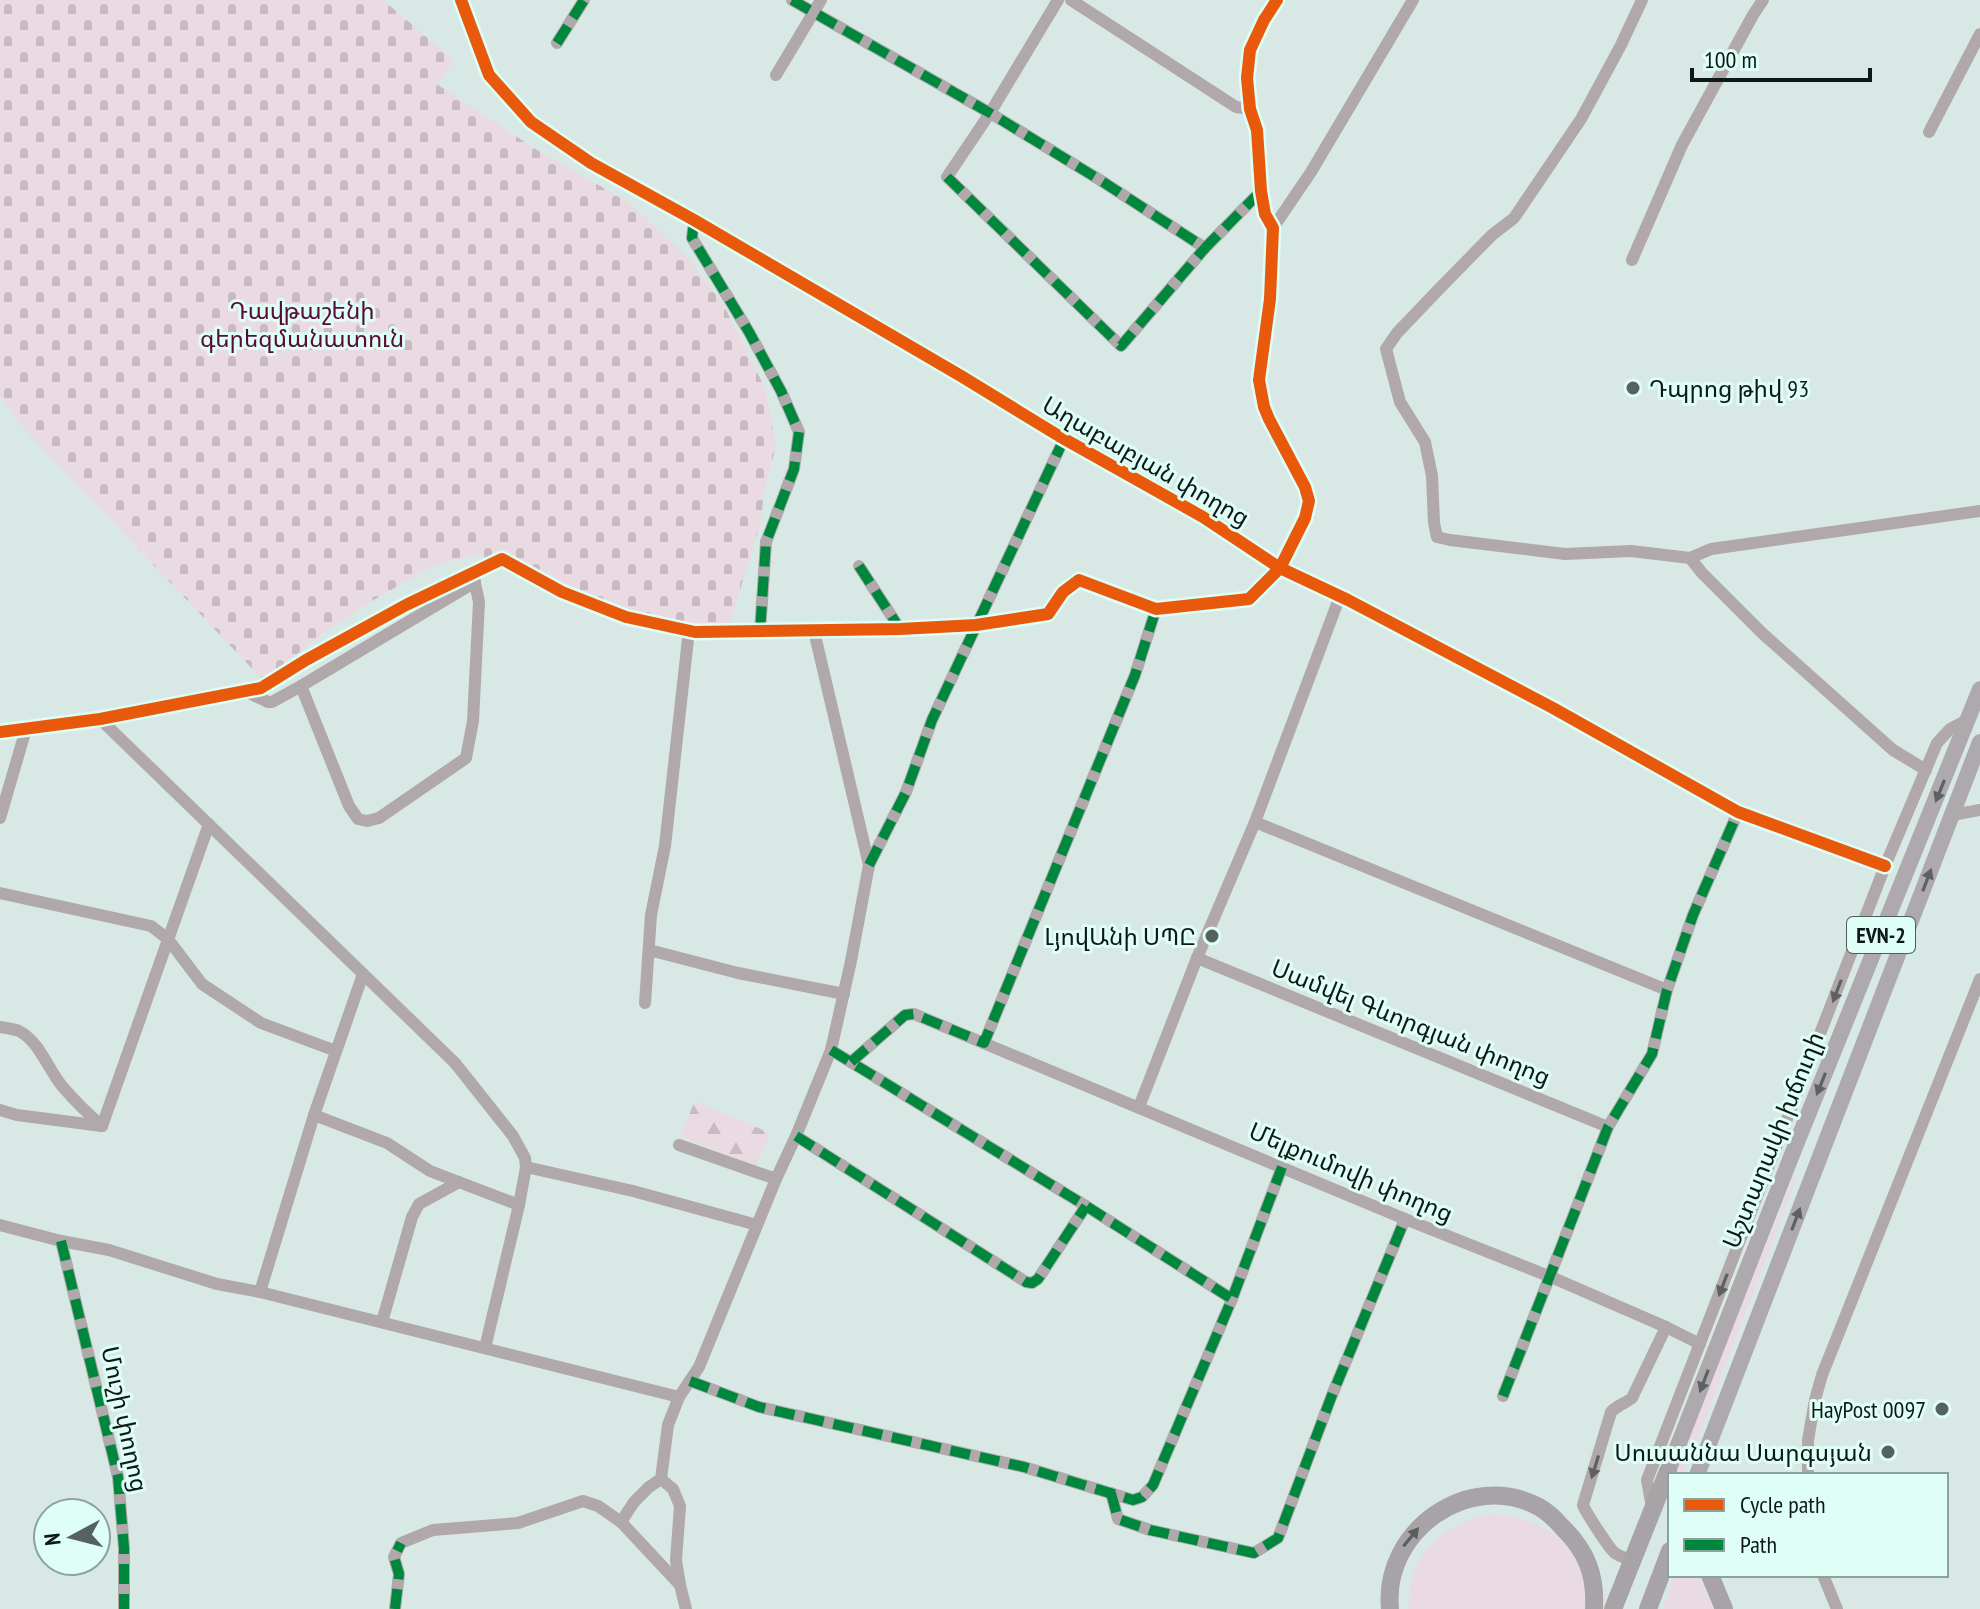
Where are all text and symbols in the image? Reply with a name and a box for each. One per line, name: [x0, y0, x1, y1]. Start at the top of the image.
scale bar: [1692, 32, 1870, 82]
text: 100 m: [1704, 44, 1757, 75]
park label: Դավթաշենի գերեզմանատուն: [200, 295, 404, 354]
place label: Դպրոց թիվ 93: [1649, 373, 1809, 404]
marker: Դպրոց թիվ 93: [1624, 379, 1642, 397]
street label: Աղաբաբյան փողոց: [1037, 389, 1255, 533]
one-way arrow: [1933, 779, 1946, 803]
one-way arrow: [1920, 868, 1933, 892]
road number: EVN-2: [1847, 917, 1915, 953]
place label: ԼյովԱնի ՍՊԸ: [1044, 921, 1196, 952]
marker: ԼյովԱնի ՍՊԸ: [1203, 927, 1221, 945]
street label: Սամվել Գևորգյան փողոց: [1267, 952, 1555, 1092]
one-way arrow: [1830, 979, 1843, 1003]
street label: Աշտարակի խճուղի: [1715, 1027, 1831, 1253]
one-way arrow: [1814, 1072, 1827, 1096]
street label: Մելքումովի փողոց: [1244, 1115, 1458, 1229]
one-way arrow: [1790, 1207, 1803, 1231]
one-way arrow: [1716, 1273, 1729, 1297]
street label: Մուշի փողոց: [94, 1343, 156, 1495]
one-way arrow: [1697, 1369, 1710, 1393]
place label: HayPost 0097: [1811, 1394, 1926, 1425]
marker: HayPost 0097: [1933, 1400, 1951, 1418]
place label: Սուսաննա Սարգսյան: [1614, 1437, 1872, 1468]
marker: Սուսաննա Սարգսյան: [1879, 1443, 1897, 1461]
one-way arrow: [1588, 1455, 1601, 1479]
legend: [1668, 1473, 1948, 1577]
text: Cycle path: [1740, 1489, 1826, 1520]
north arrow: [32, 1497, 112, 1577]
one-way arrow: [1402, 1527, 1419, 1547]
text: Path: [1740, 1529, 1777, 1560]
text: N: [38, 1532, 67, 1547]

